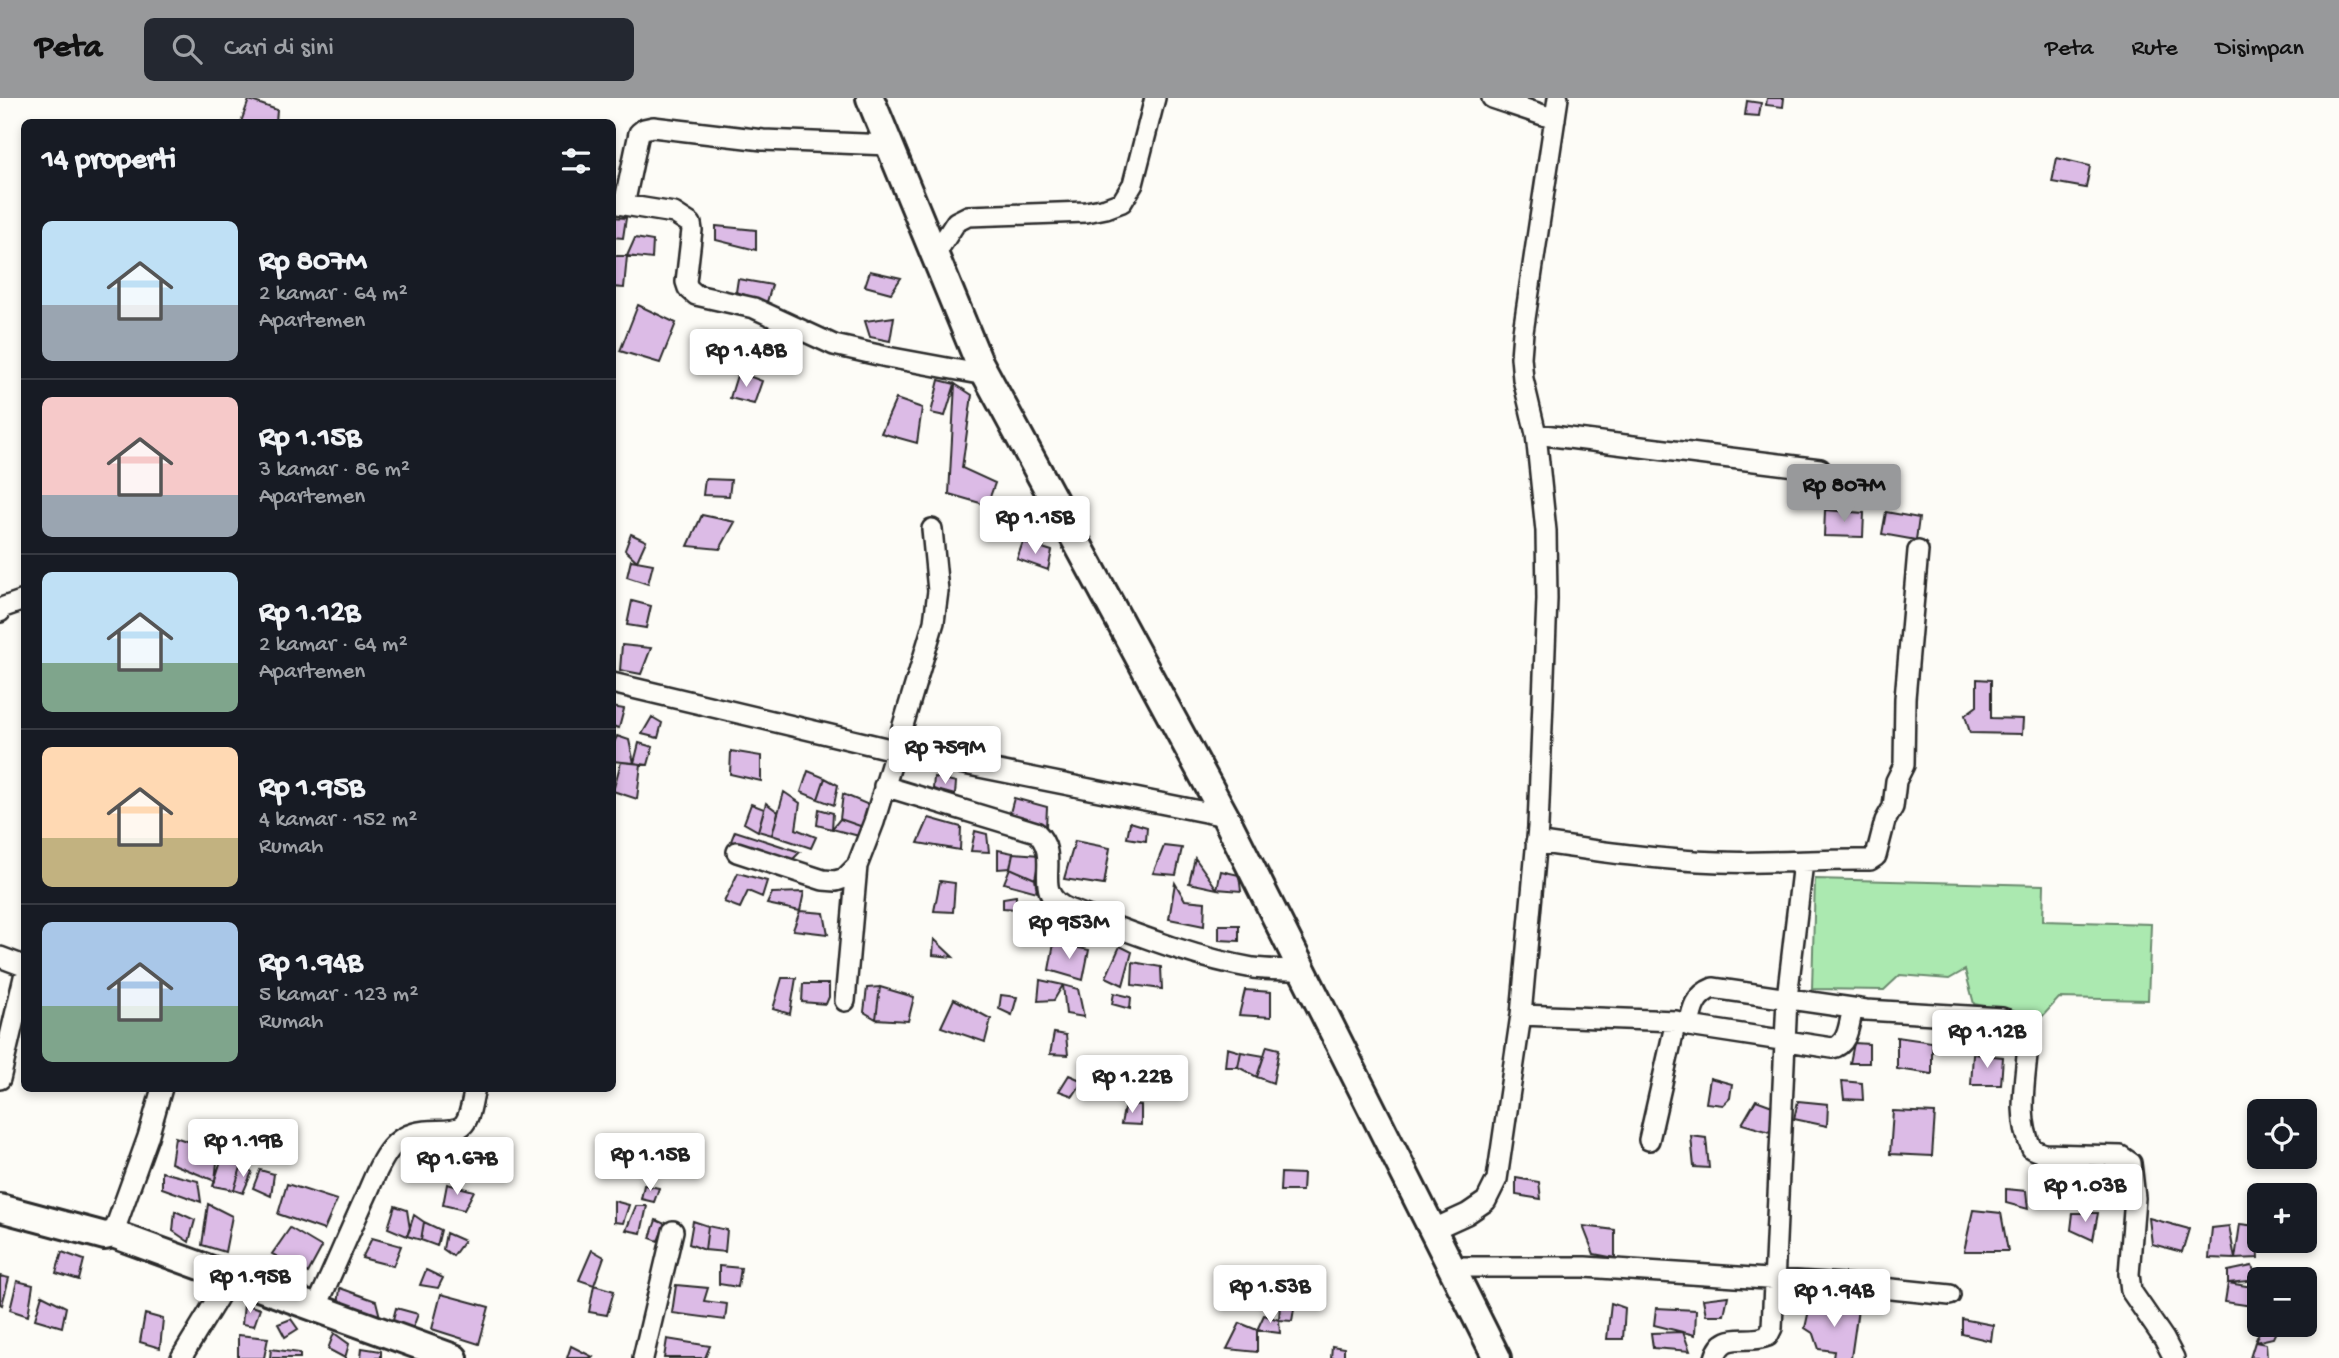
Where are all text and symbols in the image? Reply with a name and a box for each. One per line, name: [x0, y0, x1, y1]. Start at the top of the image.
search box: [144, 18, 634, 81]
text: Peta: [35, 30, 102, 68]
icon: search: [168, 30, 206, 68]
text: Cari di sini: [224, 34, 334, 65]
text: Peta: [2045, 35, 2094, 64]
text: Rute: [2132, 35, 2178, 64]
text: Disimpan: [2216, 35, 2304, 64]
icon: filters: [557, 142, 595, 180]
text: 14 properti: [42, 144, 176, 179]
text: Rp 807M: [259, 246, 366, 281]
icon: home: [98, 249, 182, 333]
text: 2 kamar · 64 m²: [259, 281, 408, 308]
text: Apartemen: [259, 308, 365, 335]
pin: Rp 1.48B: [674, 330, 818, 389]
text: Rp 1.48B: [706, 338, 786, 365]
text: Rp 1.15B: [259, 422, 361, 457]
icon: home: [98, 425, 182, 509]
text: 3 kamar · 86 m²: [259, 457, 410, 484]
pin: Rp 807M: [1779, 464, 1909, 524]
text: Rp 807M: [1803, 473, 1885, 500]
text: Apartemen: [259, 484, 365, 511]
pin: Rp 1.15B: [963, 496, 1107, 556]
text: Rp 1.15B: [996, 505, 1074, 532]
text: Rp 1.12B: [259, 597, 360, 632]
icon: home: [98, 600, 182, 684]
text: 2 kamar · 64 m²: [259, 632, 408, 659]
text: Apartemen: [259, 659, 365, 686]
pin: Rp 759M: [880, 726, 1010, 786]
text: Rp 759M: [905, 735, 985, 762]
text: Rp 1.95B: [259, 772, 364, 807]
icon: home: [98, 775, 182, 859]
text: 4 kamar · 152 m²: [259, 807, 417, 834]
text: Rumah: [259, 834, 323, 861]
pin: Rp 953M: [1004, 902, 1134, 961]
text: Rp 953M: [1029, 910, 1109, 937]
text: Rp 1.94B: [259, 947, 363, 982]
icon: home: [98, 950, 182, 1034]
text: 5 kamar · 123 m²: [259, 982, 418, 1009]
text: Rumah: [259, 1009, 323, 1036]
pin: Rp 1.12B: [1915, 1010, 2059, 1070]
text: Rp 1.12B: [1948, 1019, 2026, 1046]
pin: Rp 1.22B: [1060, 1056, 1204, 1115]
text: Rp 1.22B: [1092, 1064, 1172, 1091]
map controls: [2247, 1099, 2317, 1337]
button: locate: [2247, 1099, 2317, 1169]
pin: Rp 1.19B: [171, 1119, 315, 1179]
text: Rp 1.19B: [204, 1128, 282, 1155]
pin: Rp 1.15B: [578, 1134, 722, 1193]
pin: Rp 1.67B: [385, 1138, 529, 1197]
text: Rp 1.15B: [611, 1142, 689, 1169]
text: Rp 1.67B: [417, 1146, 497, 1173]
pin: Rp 1.03B: [2013, 1164, 2157, 1224]
text: Rp 1.03B: [2044, 1173, 2126, 1200]
button: +: [2247, 1183, 2317, 1253]
pin: Rp 1.95B: [178, 1256, 322, 1315]
text: Rp 1.95B: [210, 1264, 290, 1291]
pin: Rp 1.53B: [1198, 1266, 1342, 1325]
button: −: [2247, 1267, 2317, 1337]
pin: Rp 1.94B: [1762, 1270, 1906, 1329]
text: Rp 1.53B: [1229, 1274, 1311, 1301]
text: Rp 1.94B: [1794, 1278, 1874, 1305]

